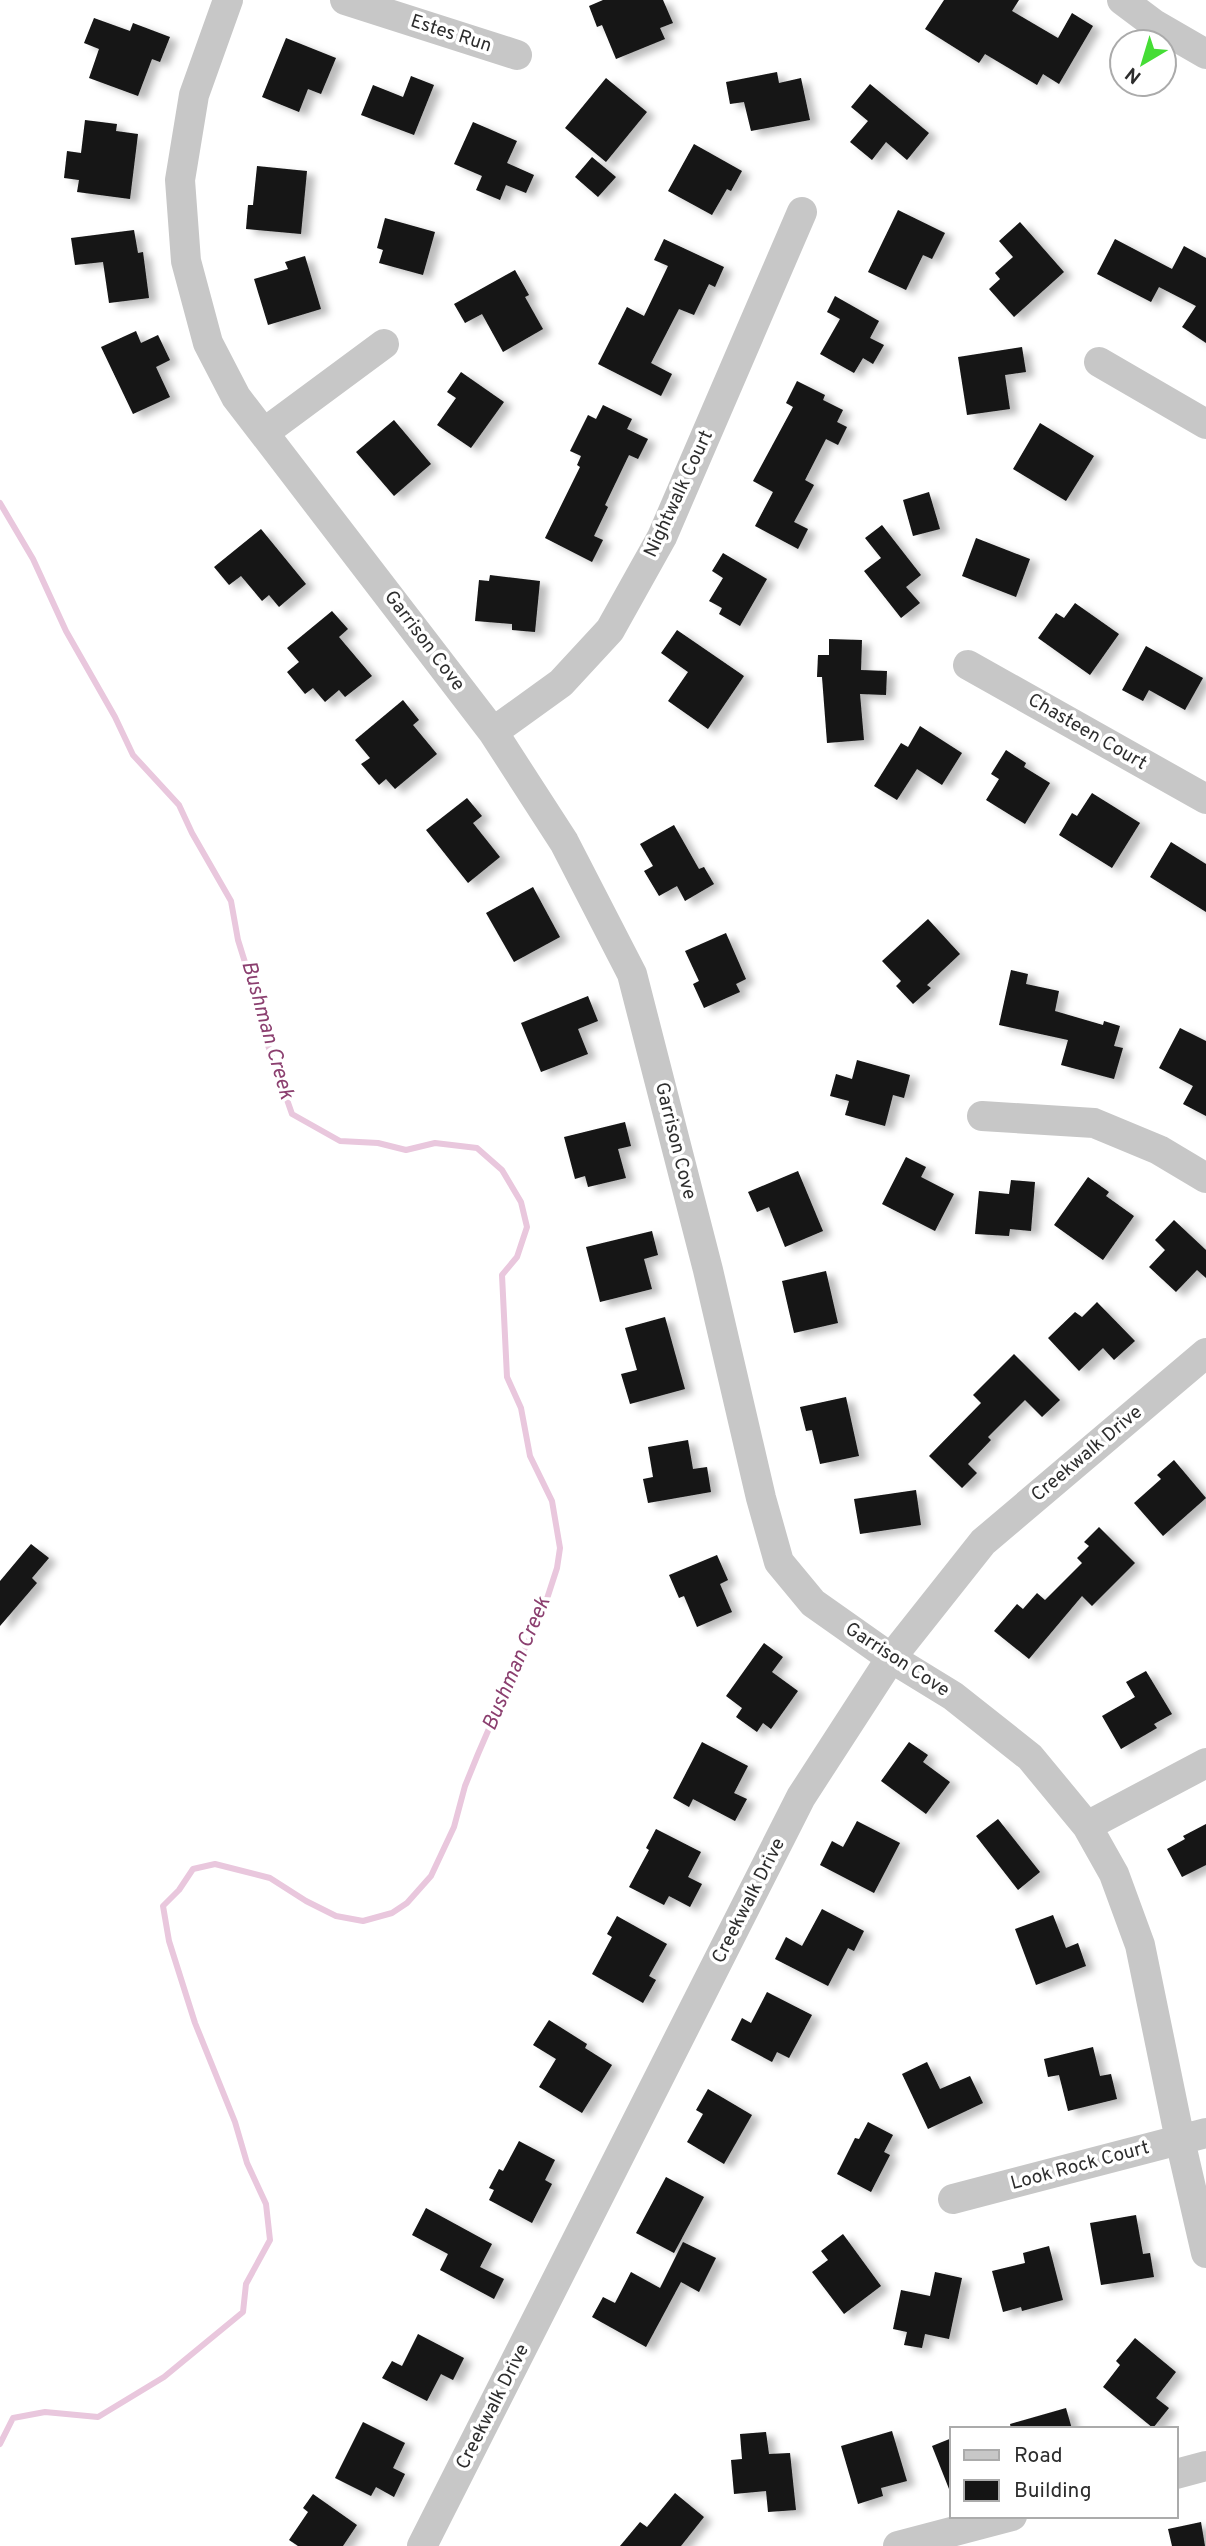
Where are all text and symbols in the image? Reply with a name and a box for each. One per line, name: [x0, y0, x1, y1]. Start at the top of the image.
street label: Estes Run: [407, 10, 495, 58]
north arrow: [1108, 28, 1178, 98]
text: N: [1121, 61, 1147, 88]
street label: Nightwalk Court: [639, 426, 719, 562]
street label: Garrison Cove: [378, 586, 470, 696]
street label: Chasteen Court: [1023, 688, 1151, 776]
water label: Bushman Creek: [234, 958, 300, 1103]
street label: Garrison Cove: [649, 1080, 701, 1202]
street label: Creekwalk Drive: [1027, 1401, 1147, 1507]
water label: Bushman Creek: [477, 1593, 557, 1735]
street label: Garrison Cove: [840, 1617, 954, 1703]
street label: Creekwalk Drive: [707, 1834, 791, 1968]
street label: Look Rock Court: [1008, 2136, 1152, 2196]
street label: Creekwalk Drive: [451, 2340, 535, 2474]
legend: [950, 2427, 1178, 2518]
text: Road: [1014, 2443, 1063, 2470]
text: Building: [1014, 2478, 1092, 2505]

